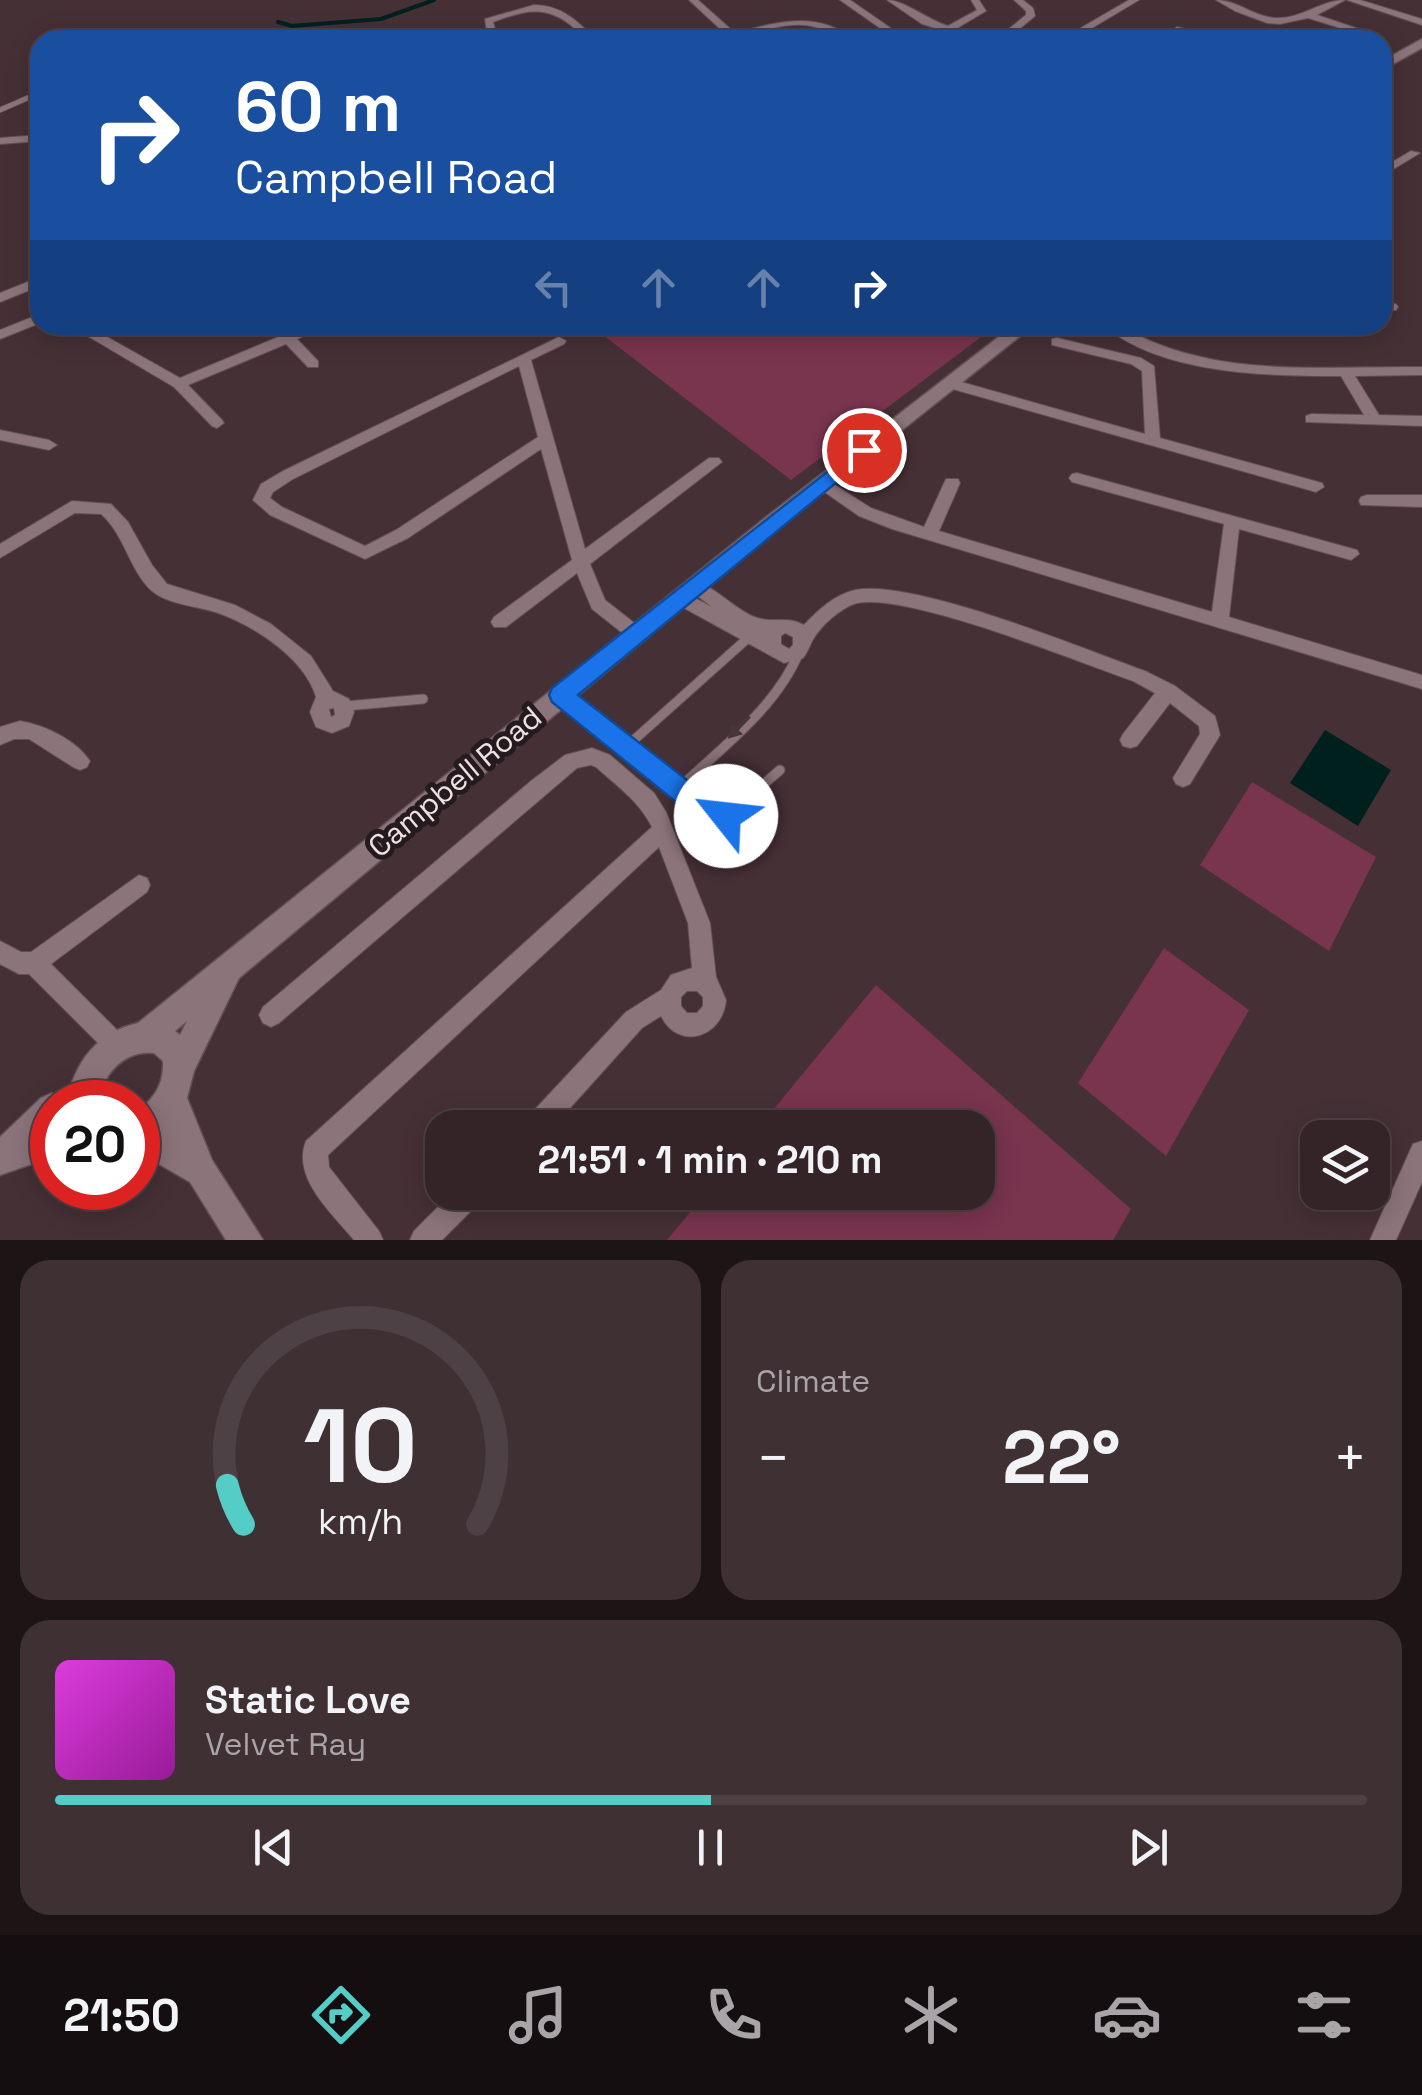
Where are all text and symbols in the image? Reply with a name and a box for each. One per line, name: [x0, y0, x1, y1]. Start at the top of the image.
text: 60 m: [235, 62, 401, 151]
icon: right: [70, 70, 200, 200]
text: Campbell Road: [235, 149, 557, 206]
icon: left: [526, 260, 581, 315]
icon: ahead: [631, 260, 686, 315]
icon: ahead: [736, 260, 791, 315]
icon: right: [841, 260, 896, 315]
pin: [822, 408, 907, 493]
icon: arrive: [837, 423, 892, 478]
street label: Campbell Road: [360, 698, 549, 866]
one-way arrow: [728, 715, 752, 739]
position arrow: [674, 764, 778, 868]
speed limit sign: 20: [30, 1080, 160, 1210]
map controls: [1300, 1120, 1390, 1210]
button: layers: [1300, 1120, 1390, 1210]
text: 21:51 · 1 min · 210 m: [538, 1136, 882, 1184]
text: Climate: [756, 1361, 870, 1401]
text: 10: [303, 1380, 418, 1512]
text: 22°: [1002, 1409, 1121, 1505]
text: −: [756, 1423, 790, 1493]
text: +: [1333, 1423, 1367, 1493]
text: km/h: [318, 1499, 403, 1544]
text: Static Love: [205, 1676, 411, 1724]
text: Velvet Ray: [205, 1724, 366, 1764]
icon: previous: [246, 1820, 301, 1875]
icon: pause: [683, 1820, 738, 1875]
icon: next: [1121, 1820, 1176, 1875]
icon: directions: [306, 1980, 376, 2050]
icon: music: [503, 1980, 573, 2050]
icon: phone: [699, 1980, 769, 2050]
icon: climate: [896, 1980, 966, 2050]
icon: car: [1092, 1980, 1162, 2050]
icon: filters: [1289, 1980, 1359, 2050]
text: 21:50: [63, 1987, 180, 2044]

